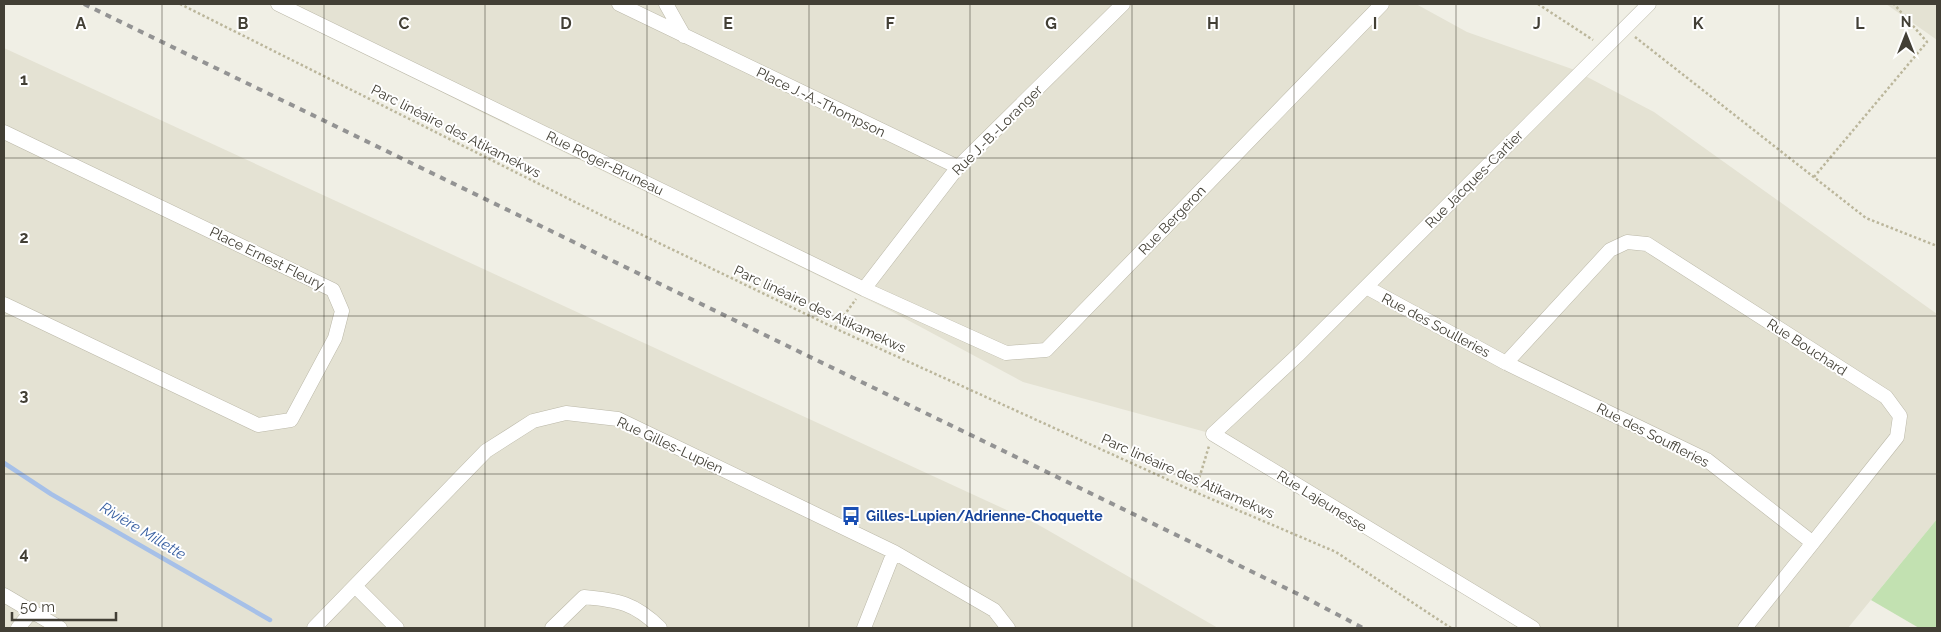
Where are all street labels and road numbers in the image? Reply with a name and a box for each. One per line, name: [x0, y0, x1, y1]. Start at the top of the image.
street label: Place J.-A.-Thompson: [754, 64, 888, 140]
street label: Parc linéaire des Atikamekws: [369, 81, 544, 181]
street label: Rue J.-B.-Loranger: [949, 82, 1045, 178]
street label: Rue Jacques-Cartier: [1422, 127, 1526, 231]
street label: Rue Roger-Bruneau: [544, 128, 666, 198]
street label: Rue Bergeron: [1135, 182, 1209, 258]
street label: Place Ernest Fleury: [207, 223, 327, 293]
street label: Parc linéaire des Atikamekws: [732, 262, 909, 356]
street label: Rue des Soulleries: [1379, 290, 1493, 360]
street label: Rue Bouchard: [1764, 315, 1850, 379]
street label: Rue des Souffleries: [1594, 400, 1712, 470]
street label: Rue Gilles-Lupien: [614, 413, 726, 477]
street label: Parc linéaire des Atikamekws: [1099, 430, 1277, 522]
street label: Rue Lajeunesse: [1274, 467, 1370, 535]

